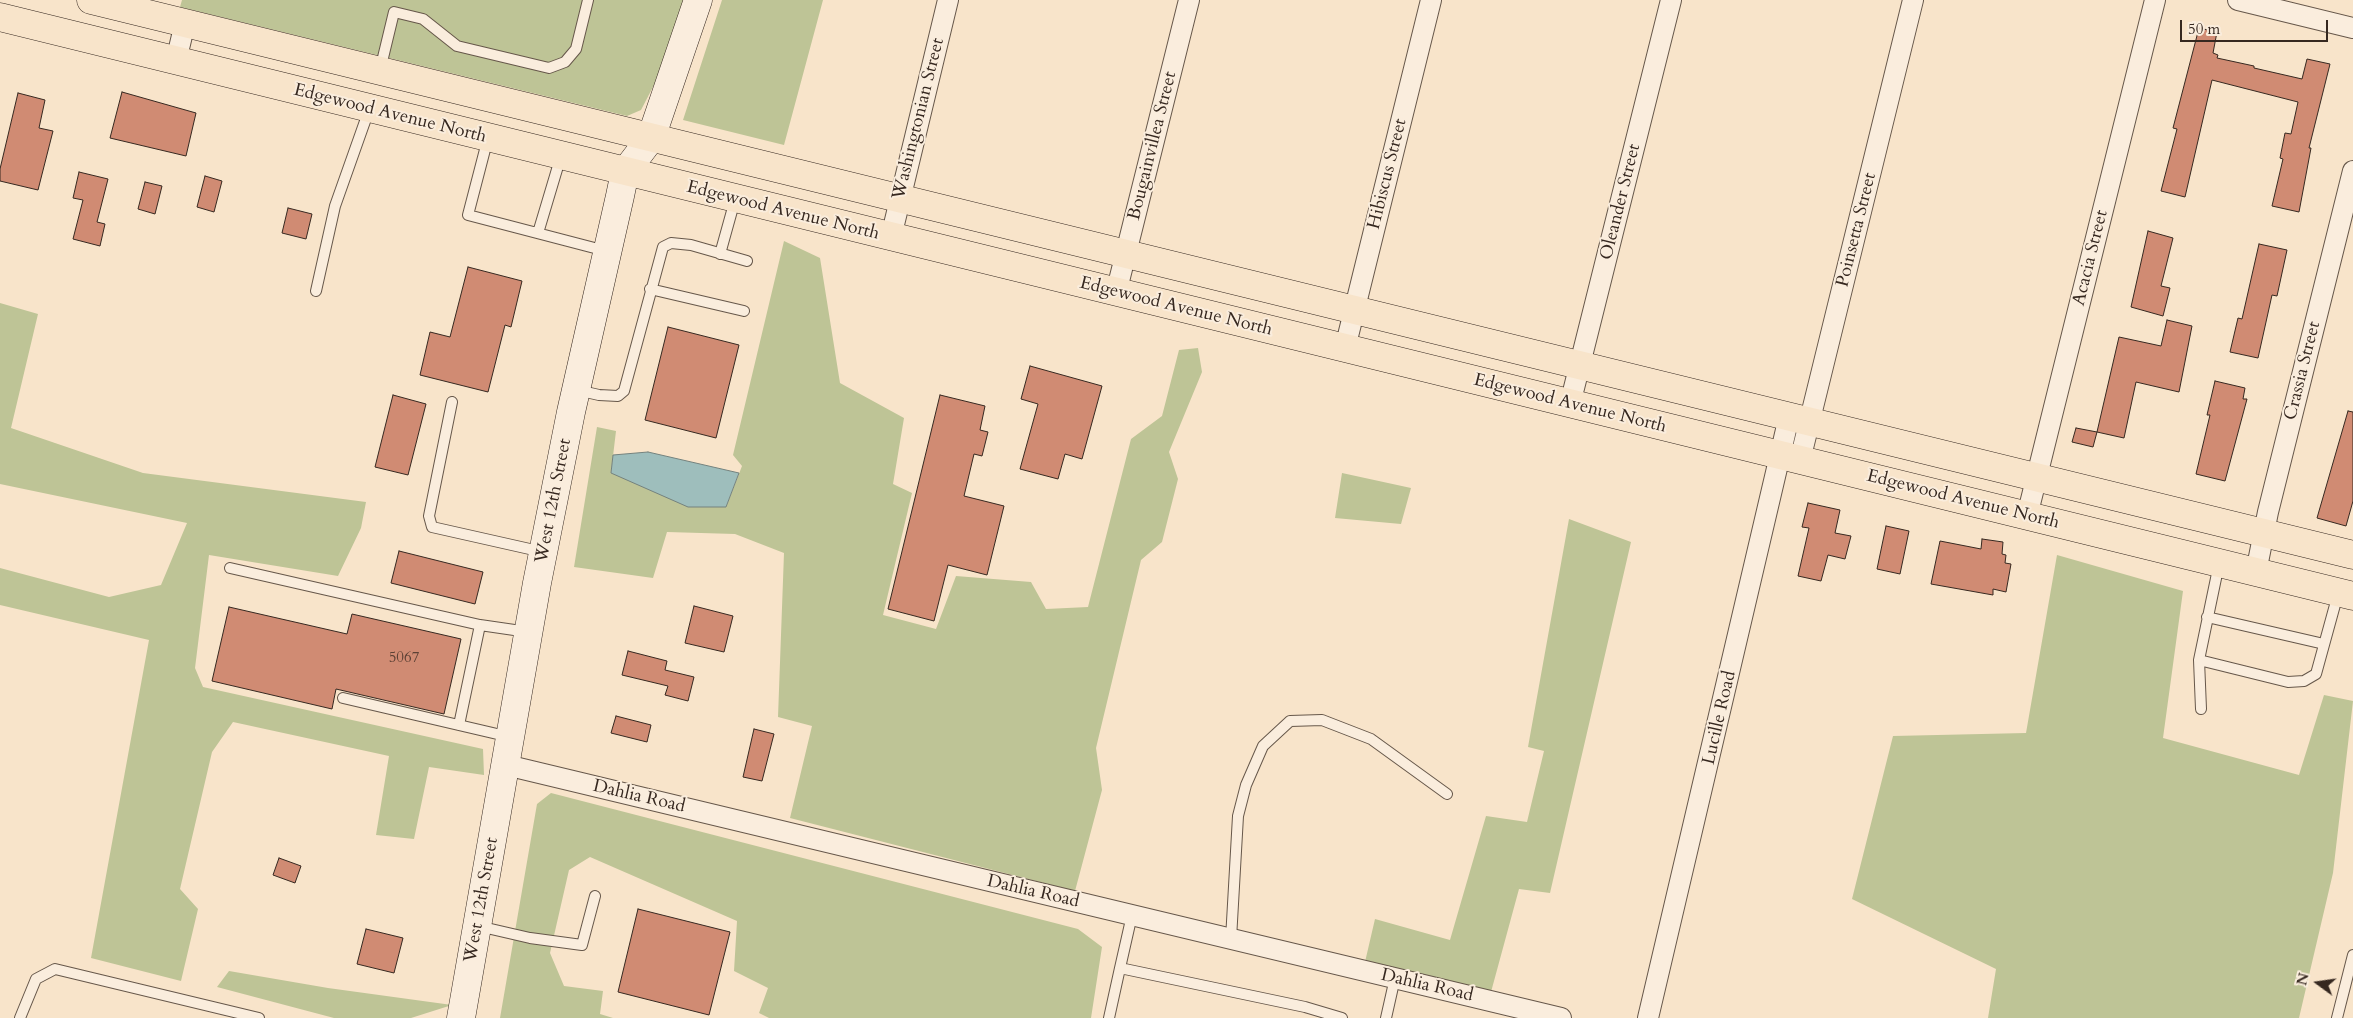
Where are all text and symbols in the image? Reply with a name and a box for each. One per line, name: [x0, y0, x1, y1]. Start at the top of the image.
scale bar: [2183, 10, 2330, 42]
text: 50 m: [2188, 19, 2220, 39]
street label: Washingtonian Street: [888, 36, 950, 202]
street label: Bougainvillea Street: [1124, 69, 1182, 223]
street label: Edgewood Avenue North: [291, 80, 489, 148]
street label: Hibiscus Street: [1364, 117, 1412, 231]
street label: Oleander Street: [1596, 142, 1646, 262]
street label: Poinsetta Street: [1832, 171, 1882, 289]
street label: Edgewood Avenue North: [684, 177, 882, 245]
street label: Acacia Street: [2069, 208, 2113, 308]
street label: Edgewood Avenue North: [1077, 273, 1275, 341]
street label: Crassia Street: [2280, 319, 2326, 423]
street label: Edgewood Avenue North: [1471, 370, 1669, 438]
street label: West 12th Street: [531, 437, 577, 565]
street label: Edgewood Avenue North: [1864, 466, 2062, 534]
house number: 5067: [389, 650, 419, 668]
street label: Lucille Road: [1699, 669, 1741, 767]
street label: Dahlia Road: [591, 776, 687, 818]
street label: West 12th Street: [460, 836, 504, 964]
street label: Dahlia Road: [985, 871, 1081, 913]
north arrow: [2293, 958, 2343, 1008]
street label: Dahlia Road: [1379, 965, 1475, 1007]
text: N: [2292, 971, 2314, 987]

